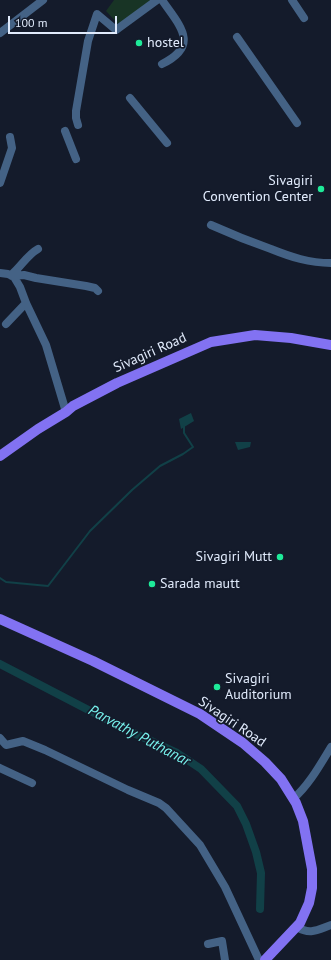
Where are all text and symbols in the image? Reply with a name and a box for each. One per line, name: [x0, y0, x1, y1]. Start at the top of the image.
scale bar: [10, 8, 119, 34]
text: 100 m: [15, 15, 48, 30]
place label: hostel: [147, 35, 184, 51]
marker: hostel: [134, 38, 144, 48]
place label: Sivagiri Convention Center: [203, 173, 313, 206]
marker: Sivagiri Convention Center: [316, 184, 326, 194]
street label: Sivagiri Road: [111, 329, 189, 377]
place label: Sivagiri Mutt: [195, 549, 272, 565]
marker: Sivagiri Mutt: [275, 552, 285, 562]
place label: Sarada mautt: [160, 576, 240, 592]
marker: Sarada mautt: [147, 579, 157, 589]
place label: Sivagiri Auditorium: [225, 671, 292, 704]
marker: Sivagiri Auditorium: [212, 682, 222, 692]
street label: Sivagiri Road: [195, 693, 269, 751]
water label: Parvathy Puthanar: [85, 702, 193, 770]

